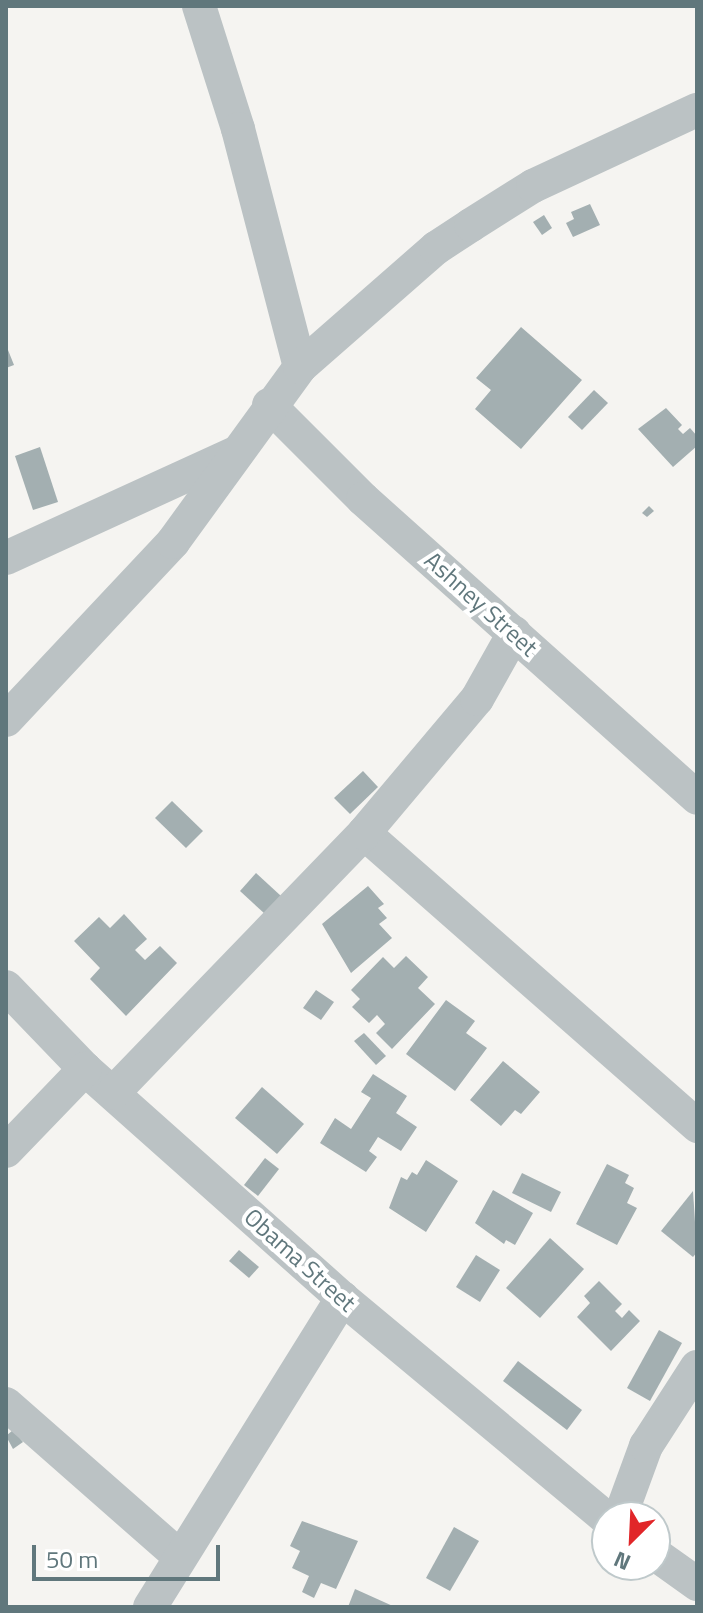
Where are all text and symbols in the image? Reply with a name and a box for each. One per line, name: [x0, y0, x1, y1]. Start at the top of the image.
street label: Ashney Street: [419, 546, 543, 662]
street label: Obama Street: [238, 1203, 362, 1317]
north arrow: [591, 1501, 671, 1581]
scale bar: [36, 1529, 224, 1579]
text: 50 m: [46, 1541, 98, 1577]
text: N: [608, 1542, 636, 1580]

